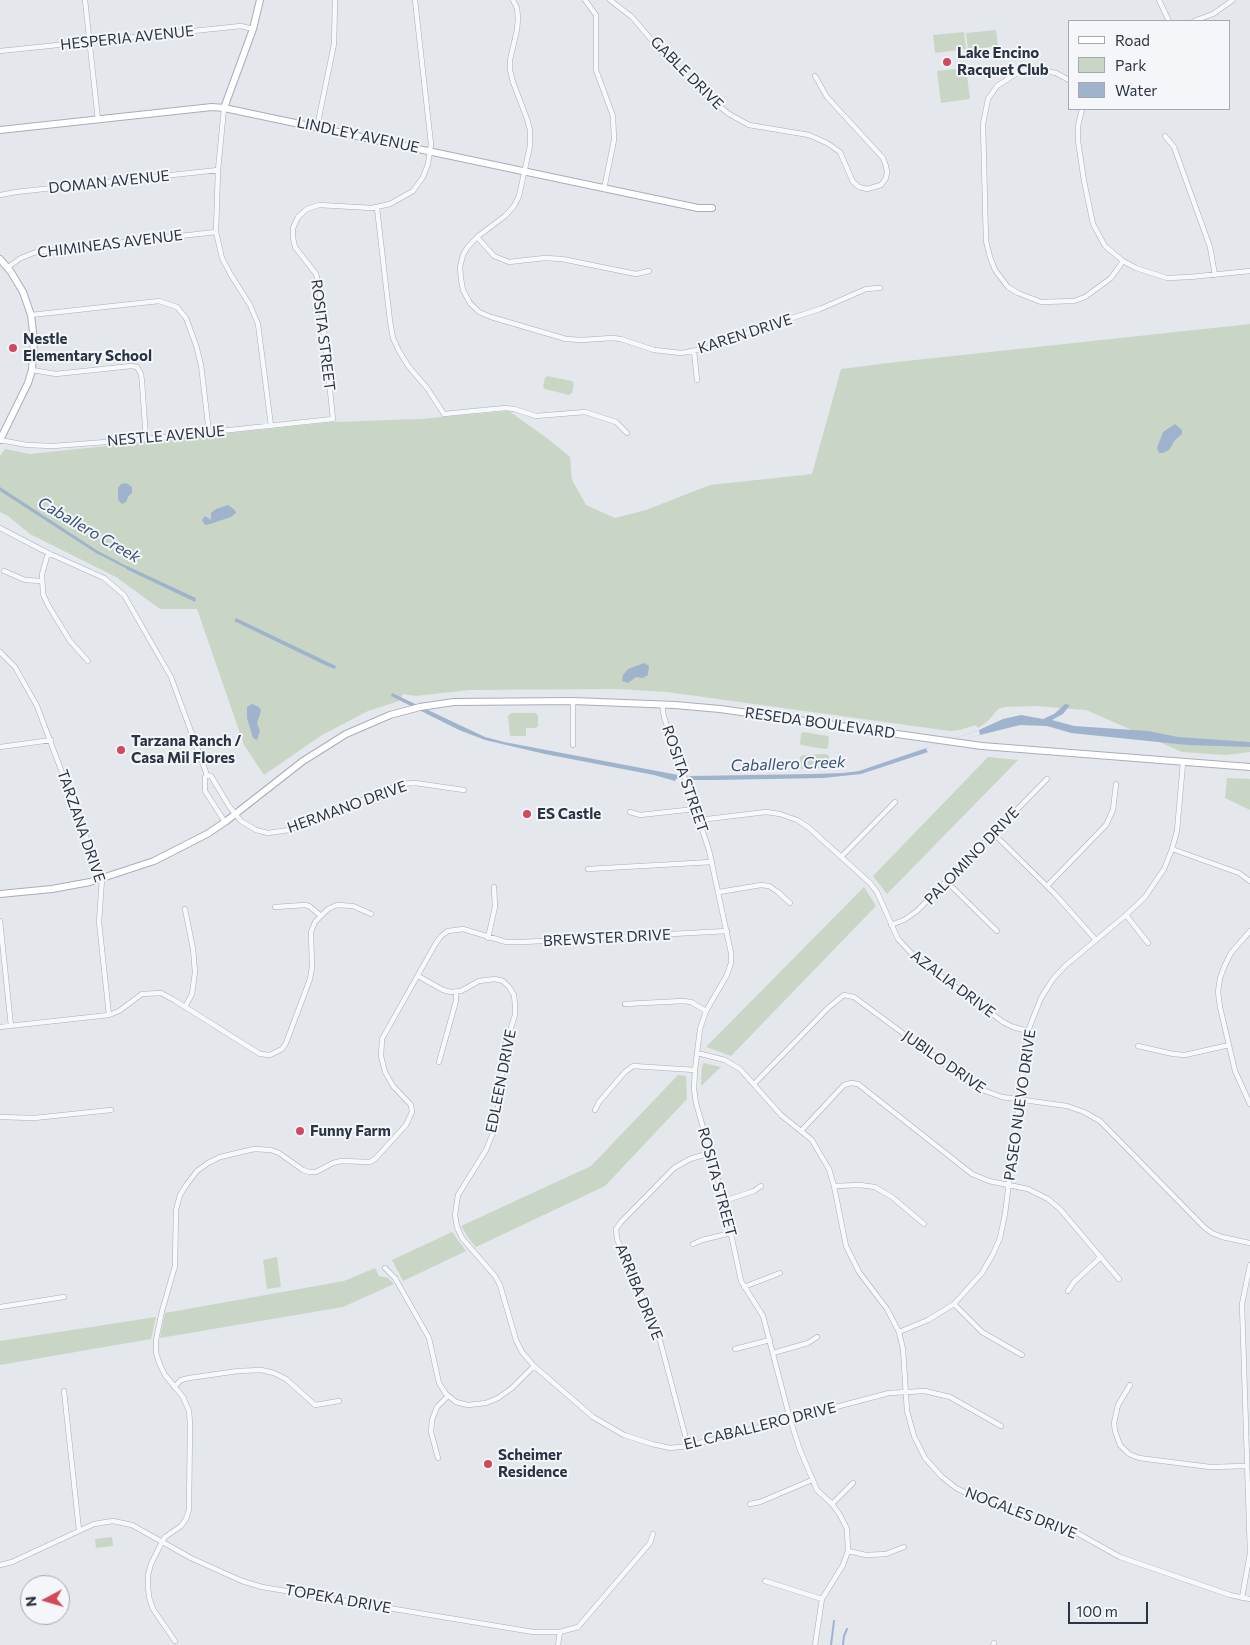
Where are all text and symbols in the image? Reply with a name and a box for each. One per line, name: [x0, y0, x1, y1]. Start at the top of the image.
legend: [1068, 20, 1230, 110]
street label: HESPERIA AVENUE: [59, 22, 195, 54]
text: Road: [1115, 31, 1150, 49]
street label: GABLE DRIVE: [647, 33, 727, 113]
place label: Lake Encino Racquet Club: [957, 44, 1049, 79]
marker: Lake Encino Racquet Club: [941, 56, 953, 68]
text: Park: [1115, 56, 1146, 74]
text: Water: [1115, 81, 1157, 99]
street label: LINDLEY AVENUE: [295, 113, 421, 157]
street label: DOMAN AVENUE: [48, 167, 170, 197]
street label: CHIMINEAS AVENUE: [36, 226, 184, 262]
street label: ROSITA STREET: [307, 278, 339, 392]
street label: KAREN DRIVE: [696, 310, 794, 358]
place label: Nestle Elementary School: [23, 330, 152, 365]
marker: Nestle Elementary School: [7, 342, 19, 354]
street label: NESTLE AVENUE: [106, 422, 226, 450]
water label: Caballero Creek: [34, 493, 144, 567]
street label: RESEDA BOULEVARD: [744, 704, 896, 742]
street label: ROSITA STREET: [658, 723, 712, 835]
place label: Tarzana Ranch / Casa Mil Flores: [131, 732, 241, 767]
marker: Tarzana Ranch / Casa Mil Flores: [115, 744, 127, 756]
water label: Caballero Creek: [730, 752, 846, 776]
street label: TARZANA DRIVE: [53, 767, 109, 885]
street label: HERMANO DRIVE: [285, 777, 409, 837]
street label: PALOMINO DRIVE: [921, 803, 1023, 909]
place label: ES Castle: [537, 805, 601, 823]
marker: ES Castle: [521, 808, 533, 820]
street label: BREWSTER DRIVE: [543, 926, 671, 950]
street label: AZALIA DRIVE: [907, 946, 999, 1022]
street label: JUBILO DRIVE: [899, 1027, 989, 1097]
street label: EDLEEN DRIVE: [482, 1028, 520, 1134]
street label: PASEO NUEVO DRIVE: [1000, 1028, 1040, 1182]
place label: Funny Farm: [310, 1122, 391, 1140]
marker: Funny Farm: [294, 1125, 306, 1137]
street label: ROSITA STREET: [694, 1125, 740, 1239]
street label: ARRIBA DRIVE: [612, 1241, 666, 1343]
street label: EL CABALLERO DRIVE: [682, 1398, 838, 1454]
place label: Scheimer Residence: [498, 1446, 567, 1481]
marker: Scheimer Residence: [482, 1458, 494, 1470]
street label: NOGALES DRIVE: [962, 1483, 1080, 1543]
north arrow: [20, 1575, 70, 1625]
street label: TOPEKA DRIVE: [284, 1581, 392, 1617]
scale bar: [1070, 1592, 1150, 1624]
text: N: [22, 1595, 40, 1608]
text: 100 m: [1076, 1602, 1118, 1620]

